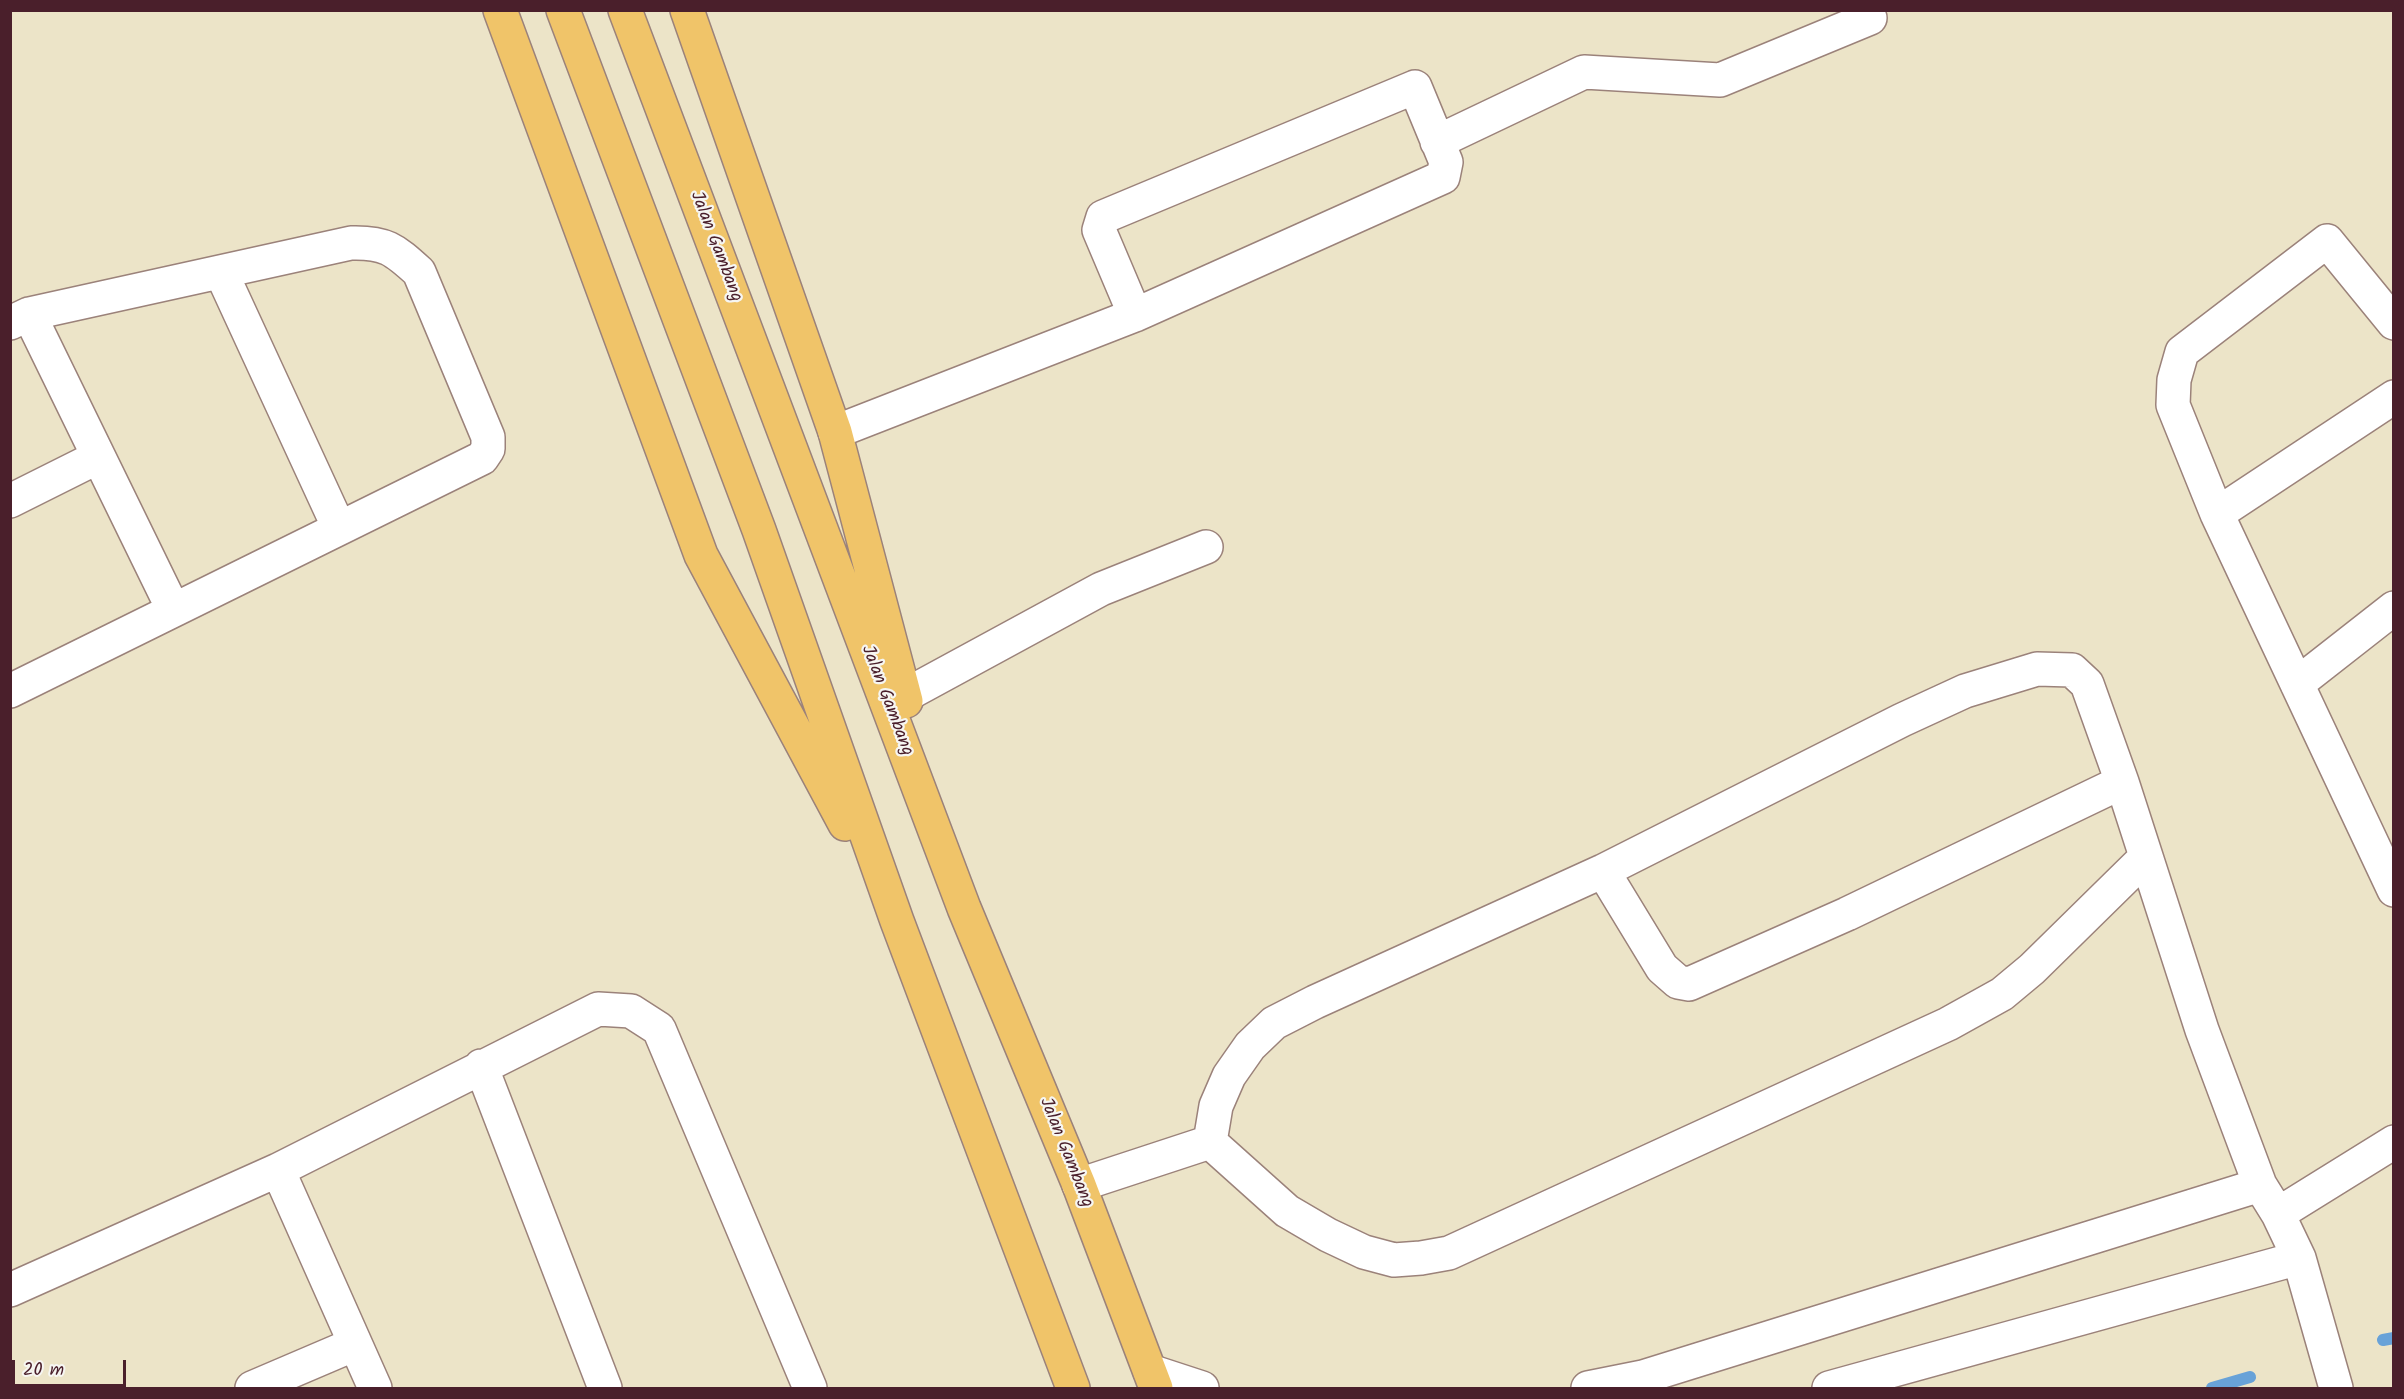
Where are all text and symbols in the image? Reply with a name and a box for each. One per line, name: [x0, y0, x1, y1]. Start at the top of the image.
street label: Jalan Gambang: [684, 189, 746, 305]
street label: Jalan Gambang: [855, 643, 917, 759]
street label: Jalan Gambang: [1033, 1095, 1097, 1211]
scale bar: [15, 1348, 129, 1386]
text: 20 m: [23, 1356, 64, 1385]

